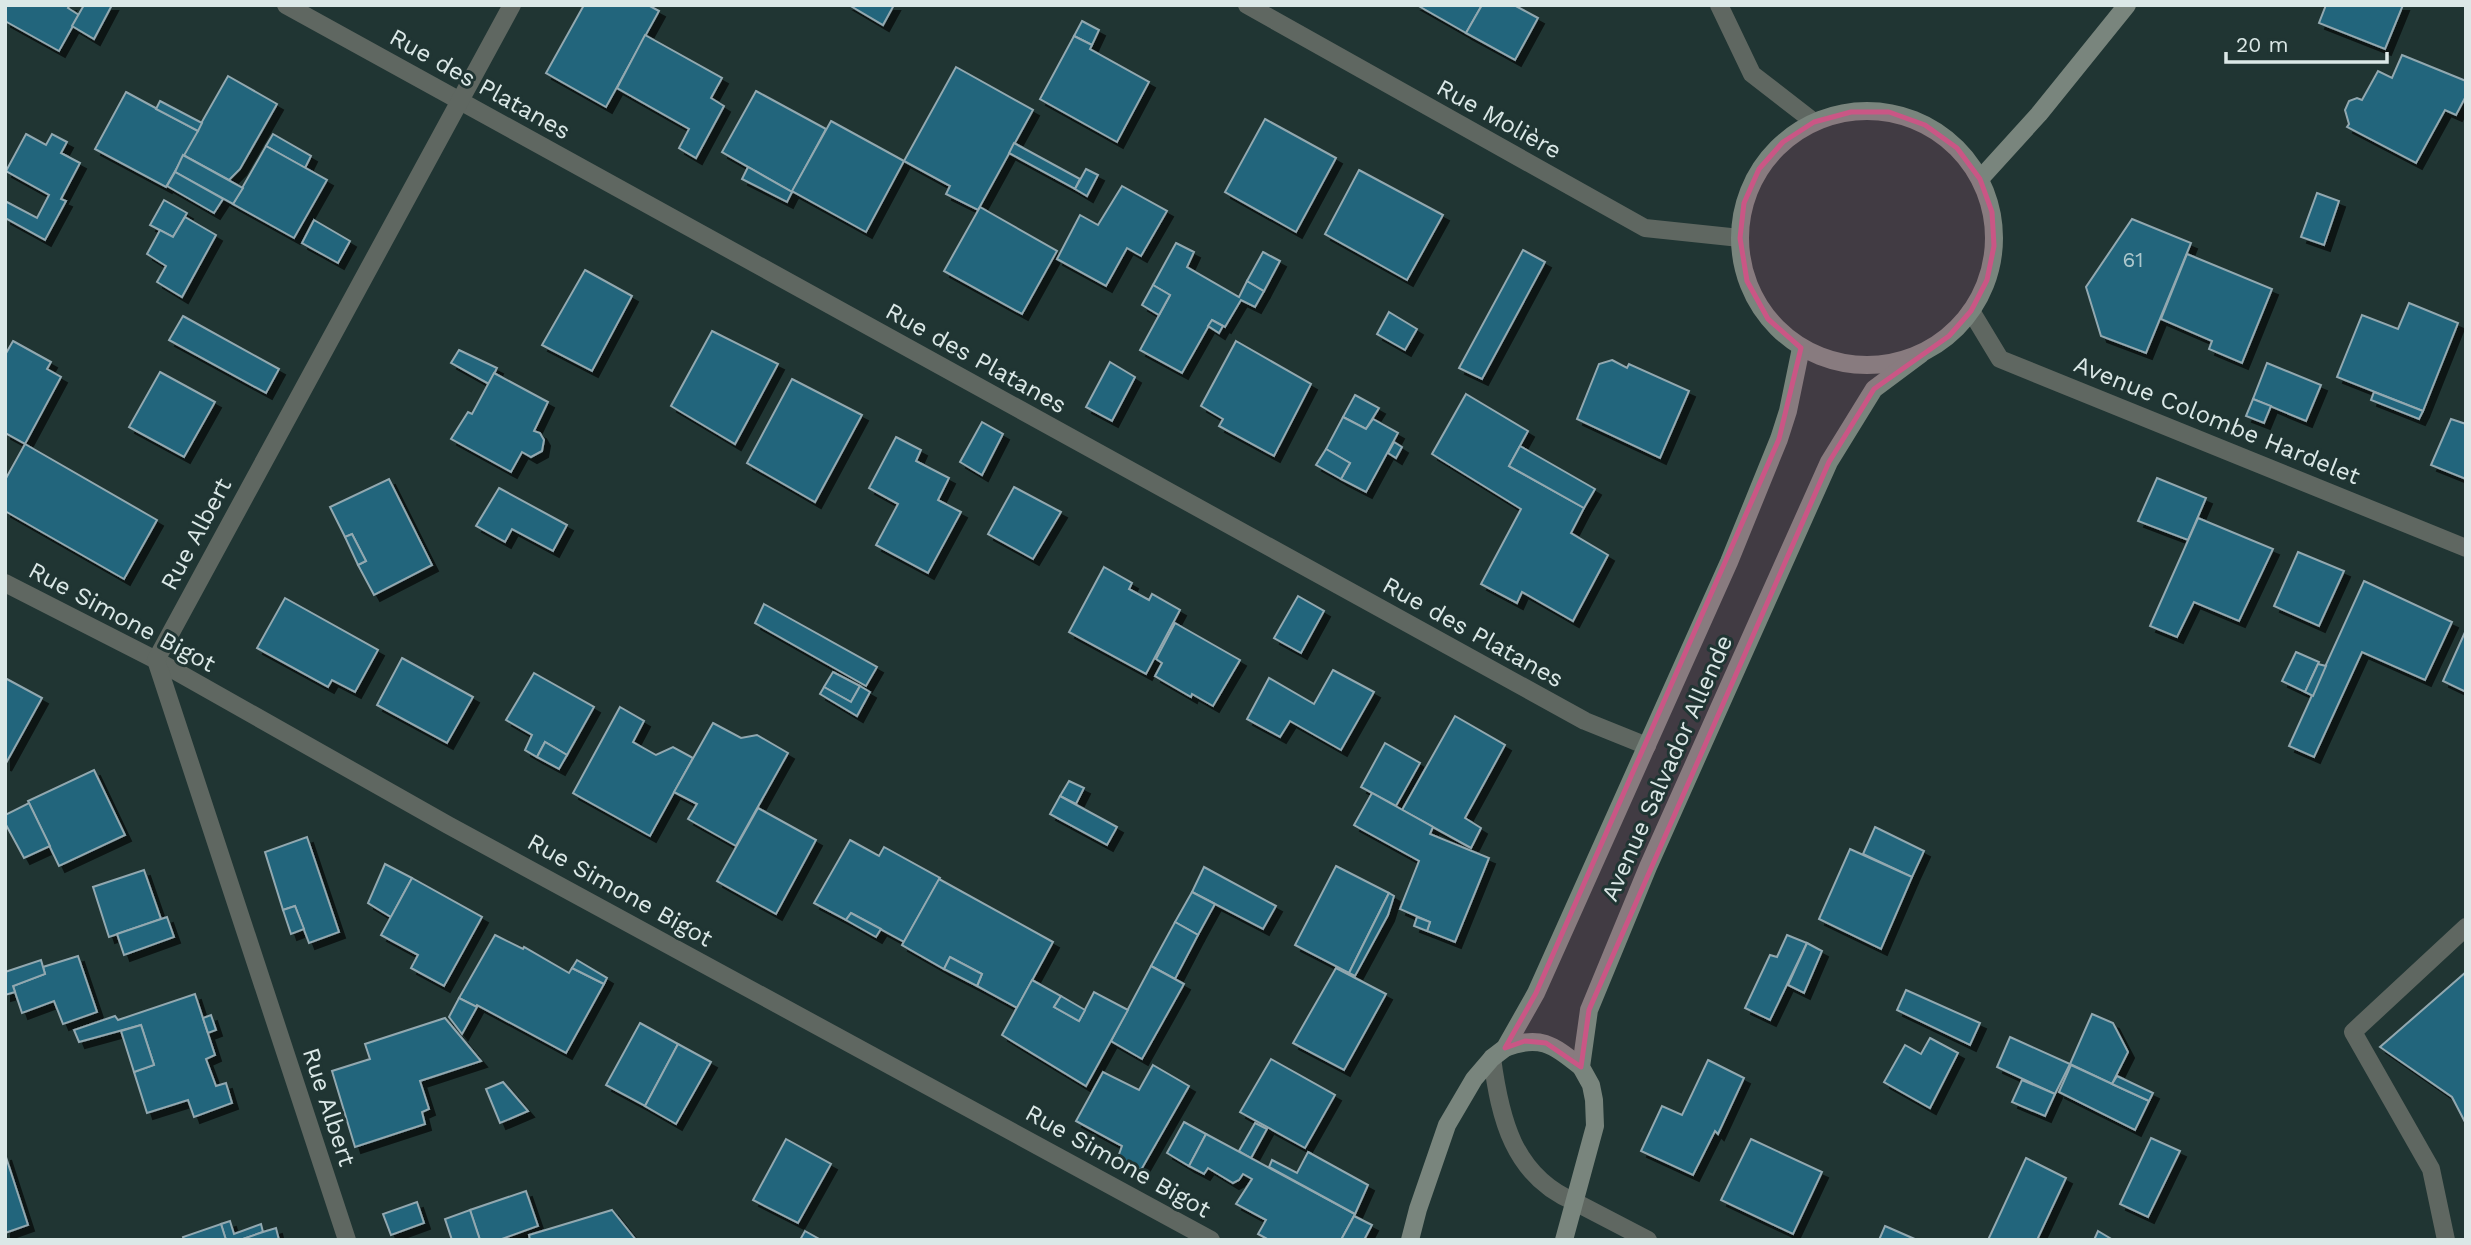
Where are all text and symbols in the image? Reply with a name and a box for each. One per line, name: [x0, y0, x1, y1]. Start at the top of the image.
scale bar: [2226, 21, 2387, 65]
street label: Rue des Platanes: [385, 23, 575, 145]
text: 20 m: [2236, 32, 2288, 57]
street label: Rue Molière: [1432, 73, 1566, 165]
house number: 61: [2123, 247, 2143, 272]
street label: Rue des Platanes: [881, 297, 1071, 419]
street label: Avenue Colombe Hardelet: [2070, 350, 2364, 490]
street label: Rue Albert: [155, 473, 237, 595]
street label: Rue Simone Bigot: [24, 556, 220, 678]
street label: Rue des Platanes: [1378, 571, 1568, 693]
street label: Avenue Salvador Allende: [1596, 631, 1738, 905]
street label: Rue Simone Bigot: [523, 827, 717, 953]
street label: Rue Albert: [297, 1044, 361, 1170]
street label: Rue Simone Bigot: [1021, 1098, 1215, 1224]

